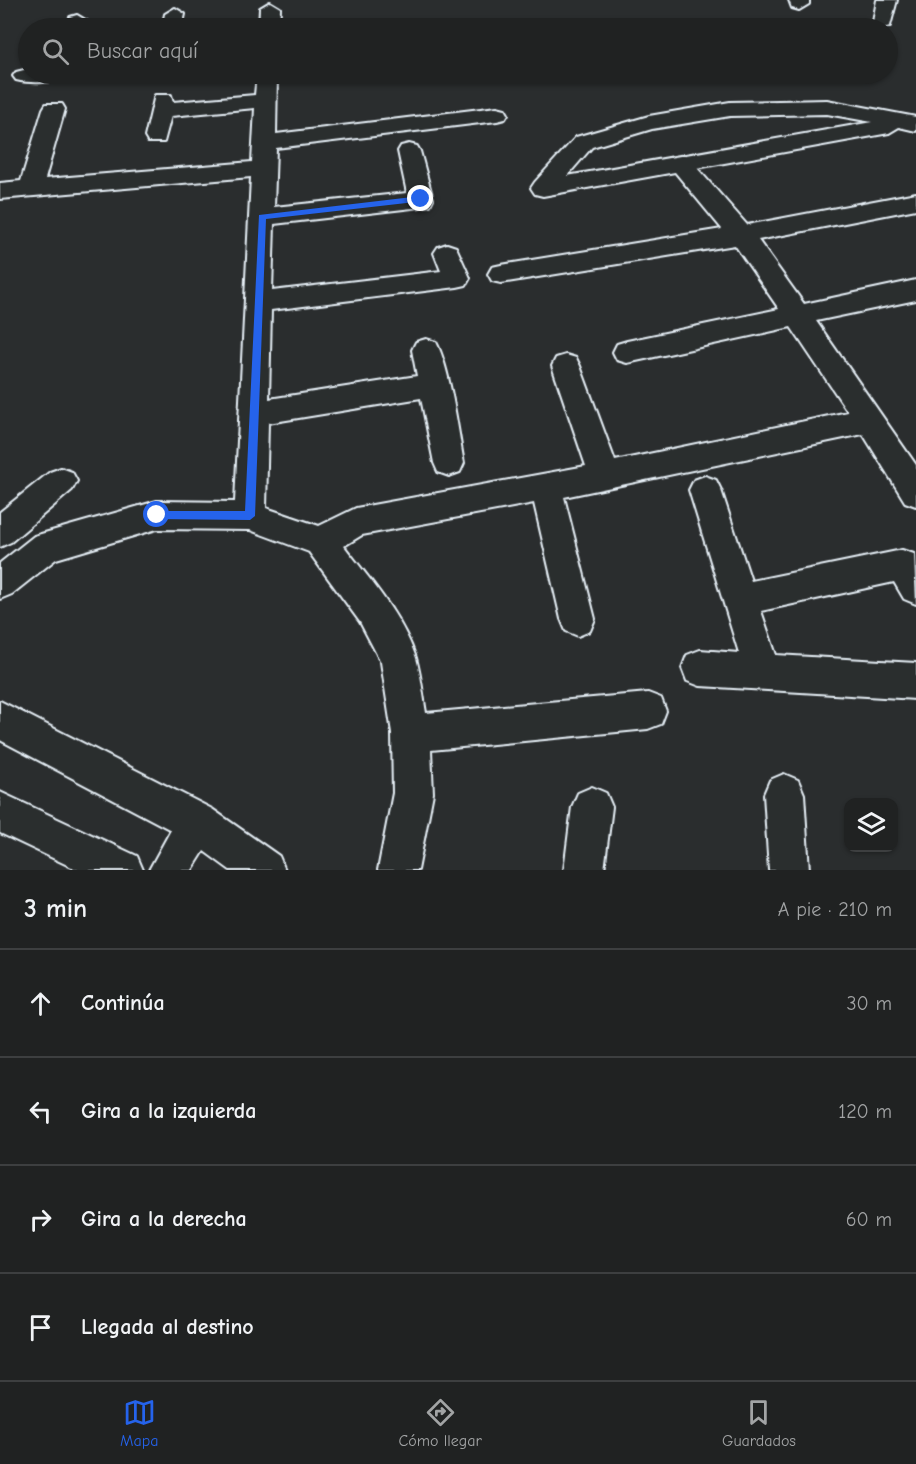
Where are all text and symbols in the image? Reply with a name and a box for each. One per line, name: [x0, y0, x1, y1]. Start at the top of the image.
search box: [18, 18, 898, 84]
icon: search: [39, 35, 72, 68]
text: Buscar aquí: [87, 38, 198, 64]
route end: [407, 185, 433, 211]
route start: [143, 501, 169, 527]
map controls: [844, 798, 898, 852]
button: layers: [844, 798, 898, 852]
text: 3 min: [24, 894, 87, 924]
text: A pie · 210 m: [778, 898, 892, 921]
icon: ahead: [24, 987, 57, 1020]
text: Continúa: [81, 990, 165, 1016]
text: 30 m: [846, 992, 892, 1015]
icon: left: [24, 1095, 57, 1128]
text: Gira a la izquierda: [81, 1098, 256, 1124]
text: 120 m: [838, 1100, 892, 1123]
icon: right: [24, 1203, 57, 1236]
text: Gira a la derecha: [81, 1206, 247, 1232]
text: 60 m: [846, 1208, 892, 1231]
icon: arrive: [24, 1311, 57, 1344]
text: Llegada al destino: [81, 1314, 254, 1340]
tab: Mapa: [120, 1396, 158, 1450]
tab: Cómo llegar: [398, 1396, 482, 1450]
tab: Guardados: [722, 1396, 796, 1450]

